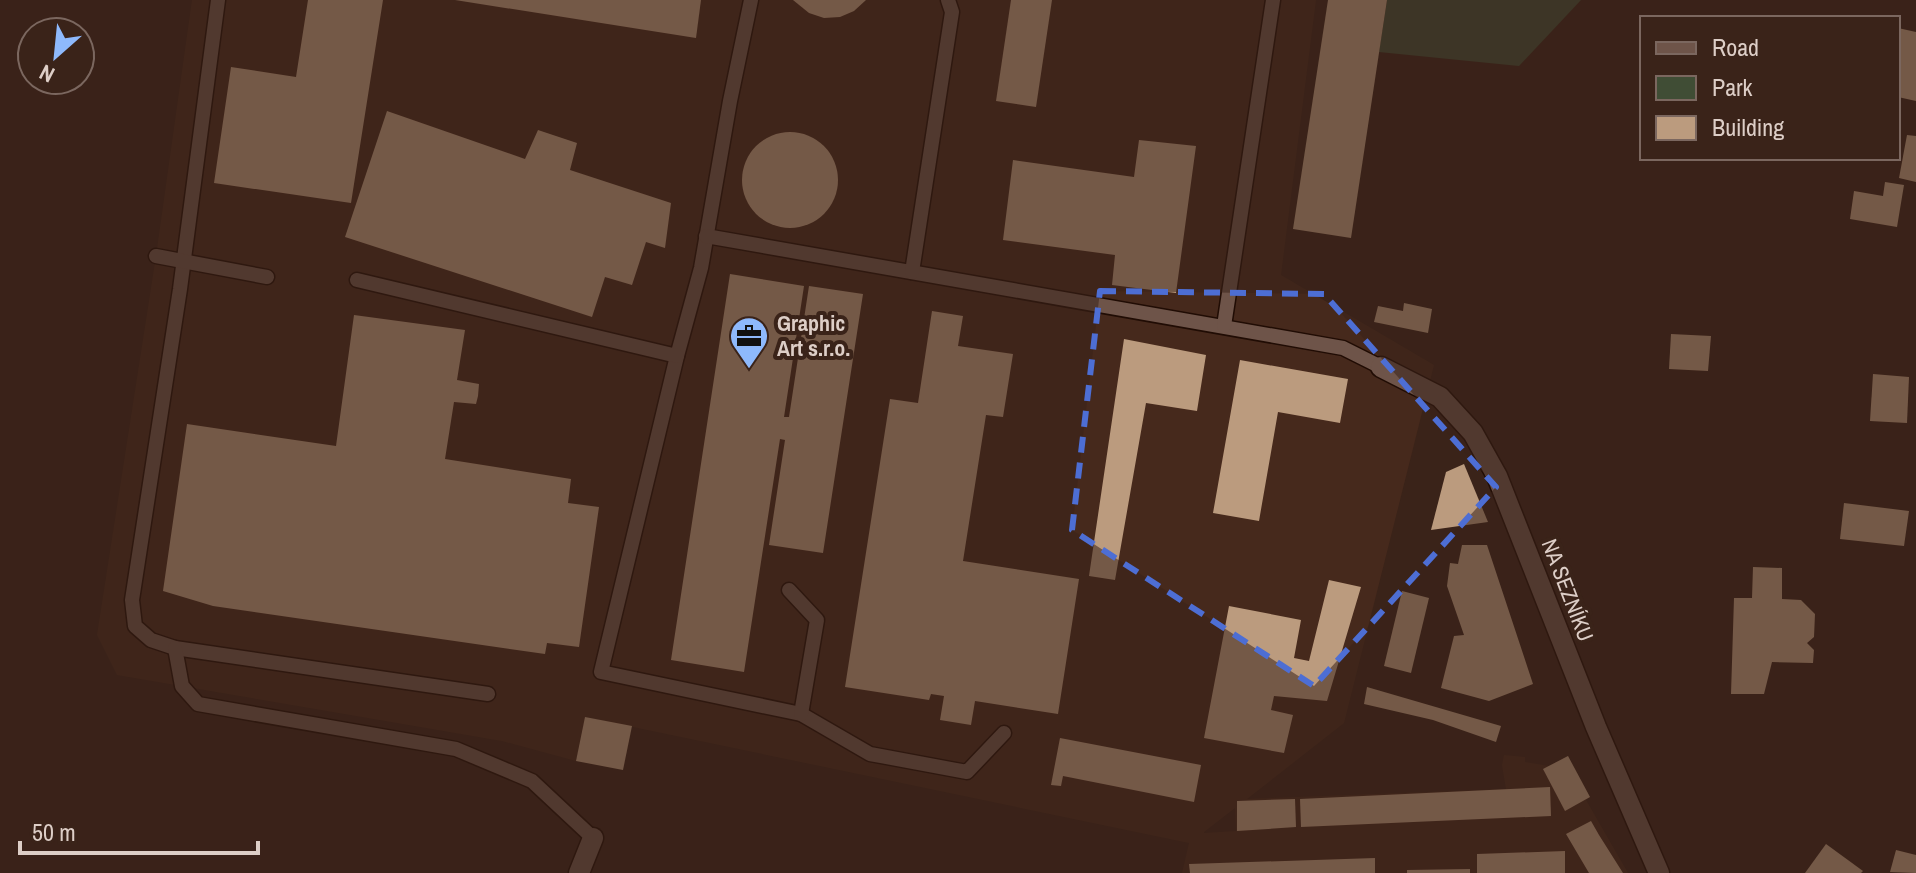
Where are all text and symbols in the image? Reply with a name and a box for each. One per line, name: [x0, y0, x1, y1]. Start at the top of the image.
north arrow: [16, 16, 96, 96]
legend: [1640, 16, 1900, 160]
text: Road: [1712, 31, 1759, 63]
text: N: [34, 57, 60, 90]
text: Park: [1712, 71, 1753, 103]
text: Building: [1712, 111, 1784, 143]
place label: Graphic Art s.r.o.: [777, 308, 850, 363]
office icon: Graphic Art s.r.o.: [728, 315, 770, 370]
street label: NA SEZNÍKU: [1535, 535, 1601, 645]
scale bar: [20, 805, 258, 855]
text: 50 m: [32, 816, 76, 848]

